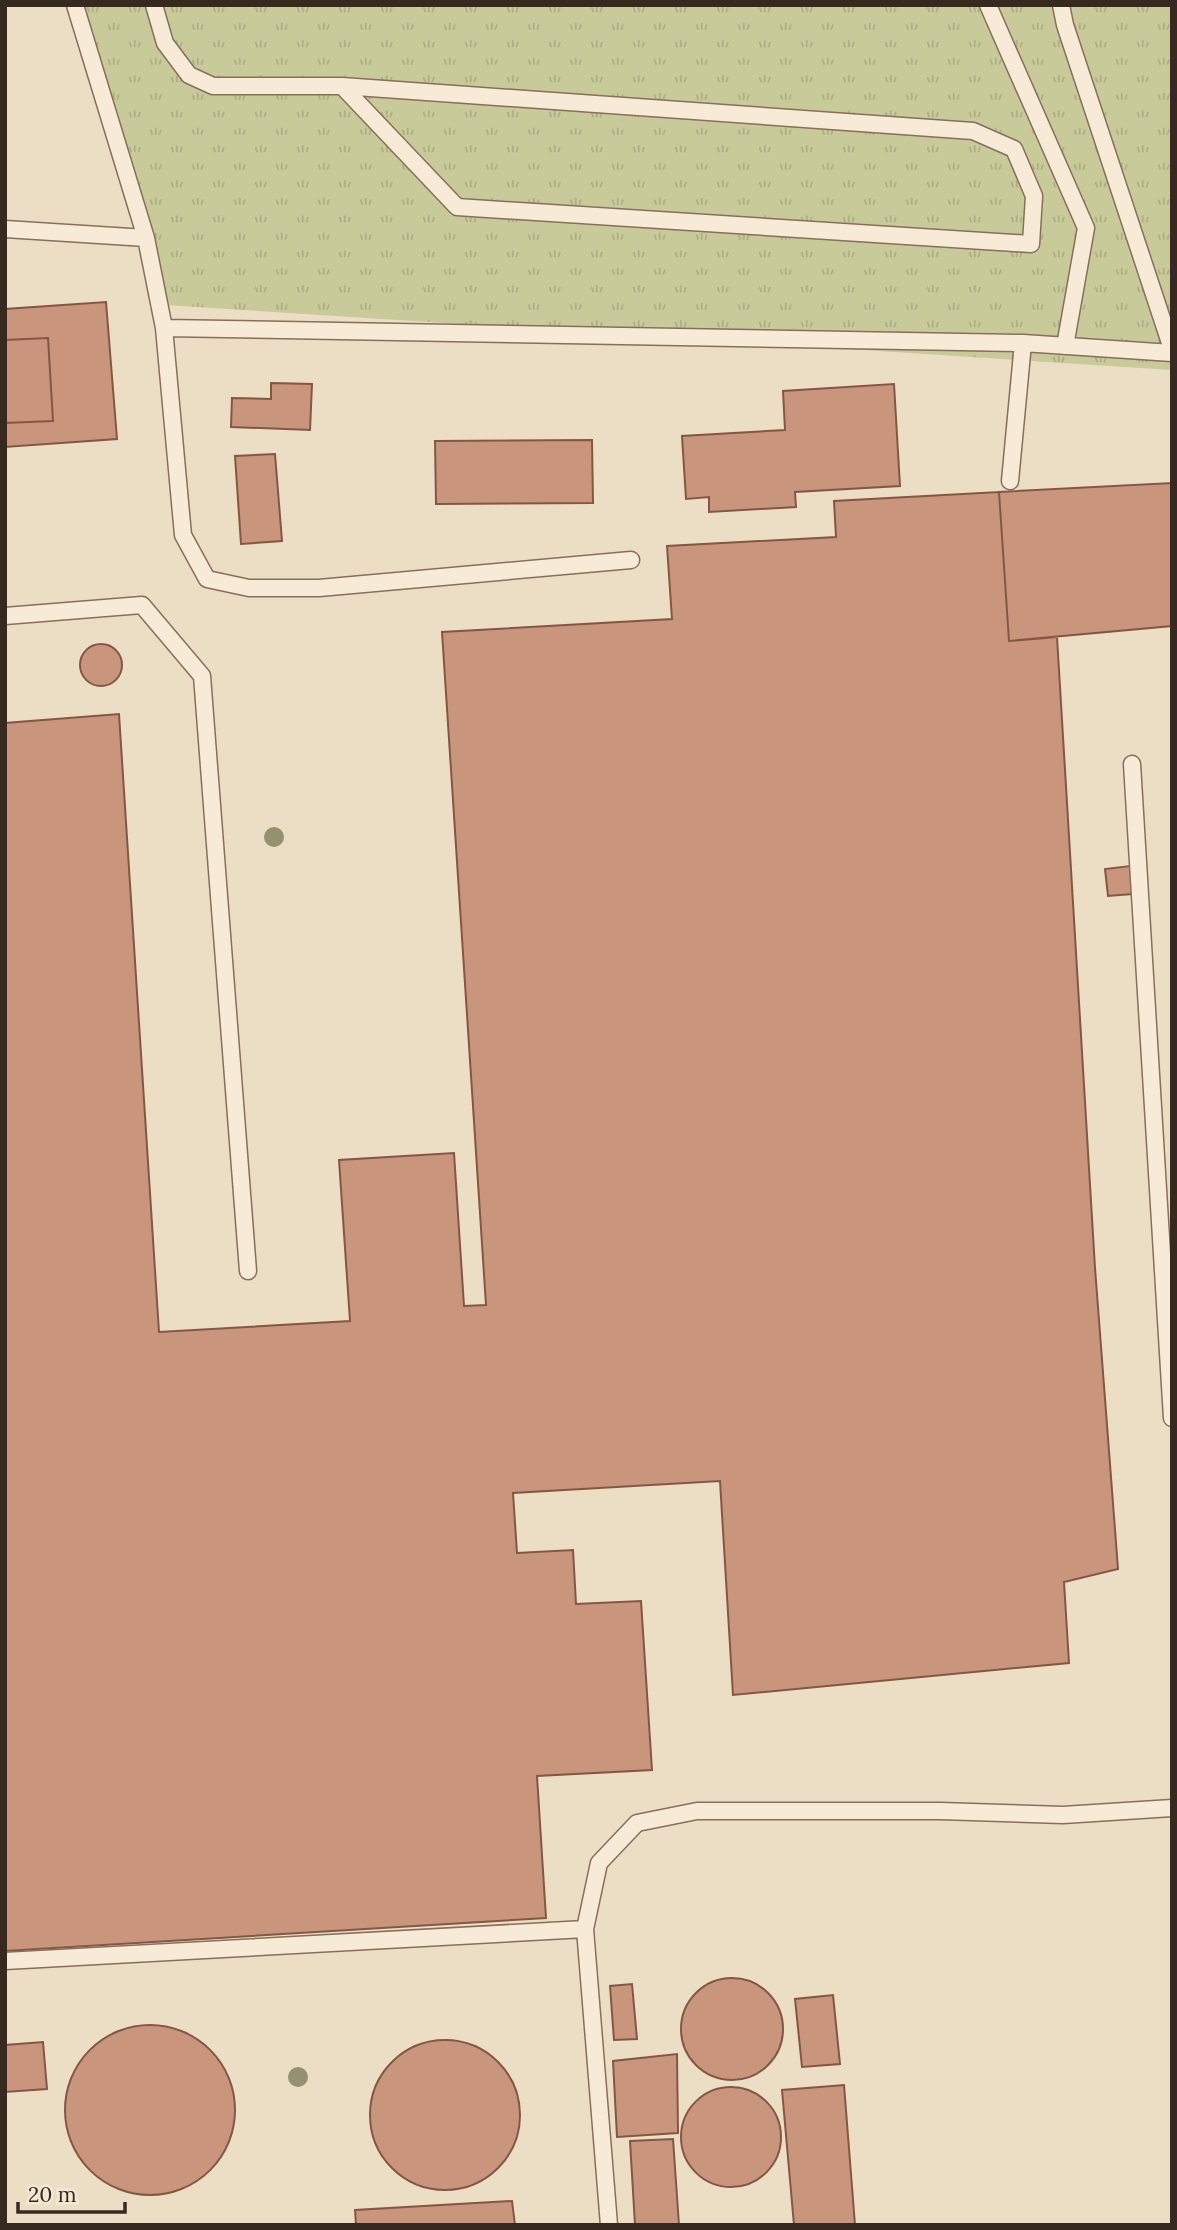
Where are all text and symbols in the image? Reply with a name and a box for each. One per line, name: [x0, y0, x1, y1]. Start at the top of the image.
scale bar: [18, 2170, 124, 2214]
text: 20 m: [28, 2181, 77, 2208]

